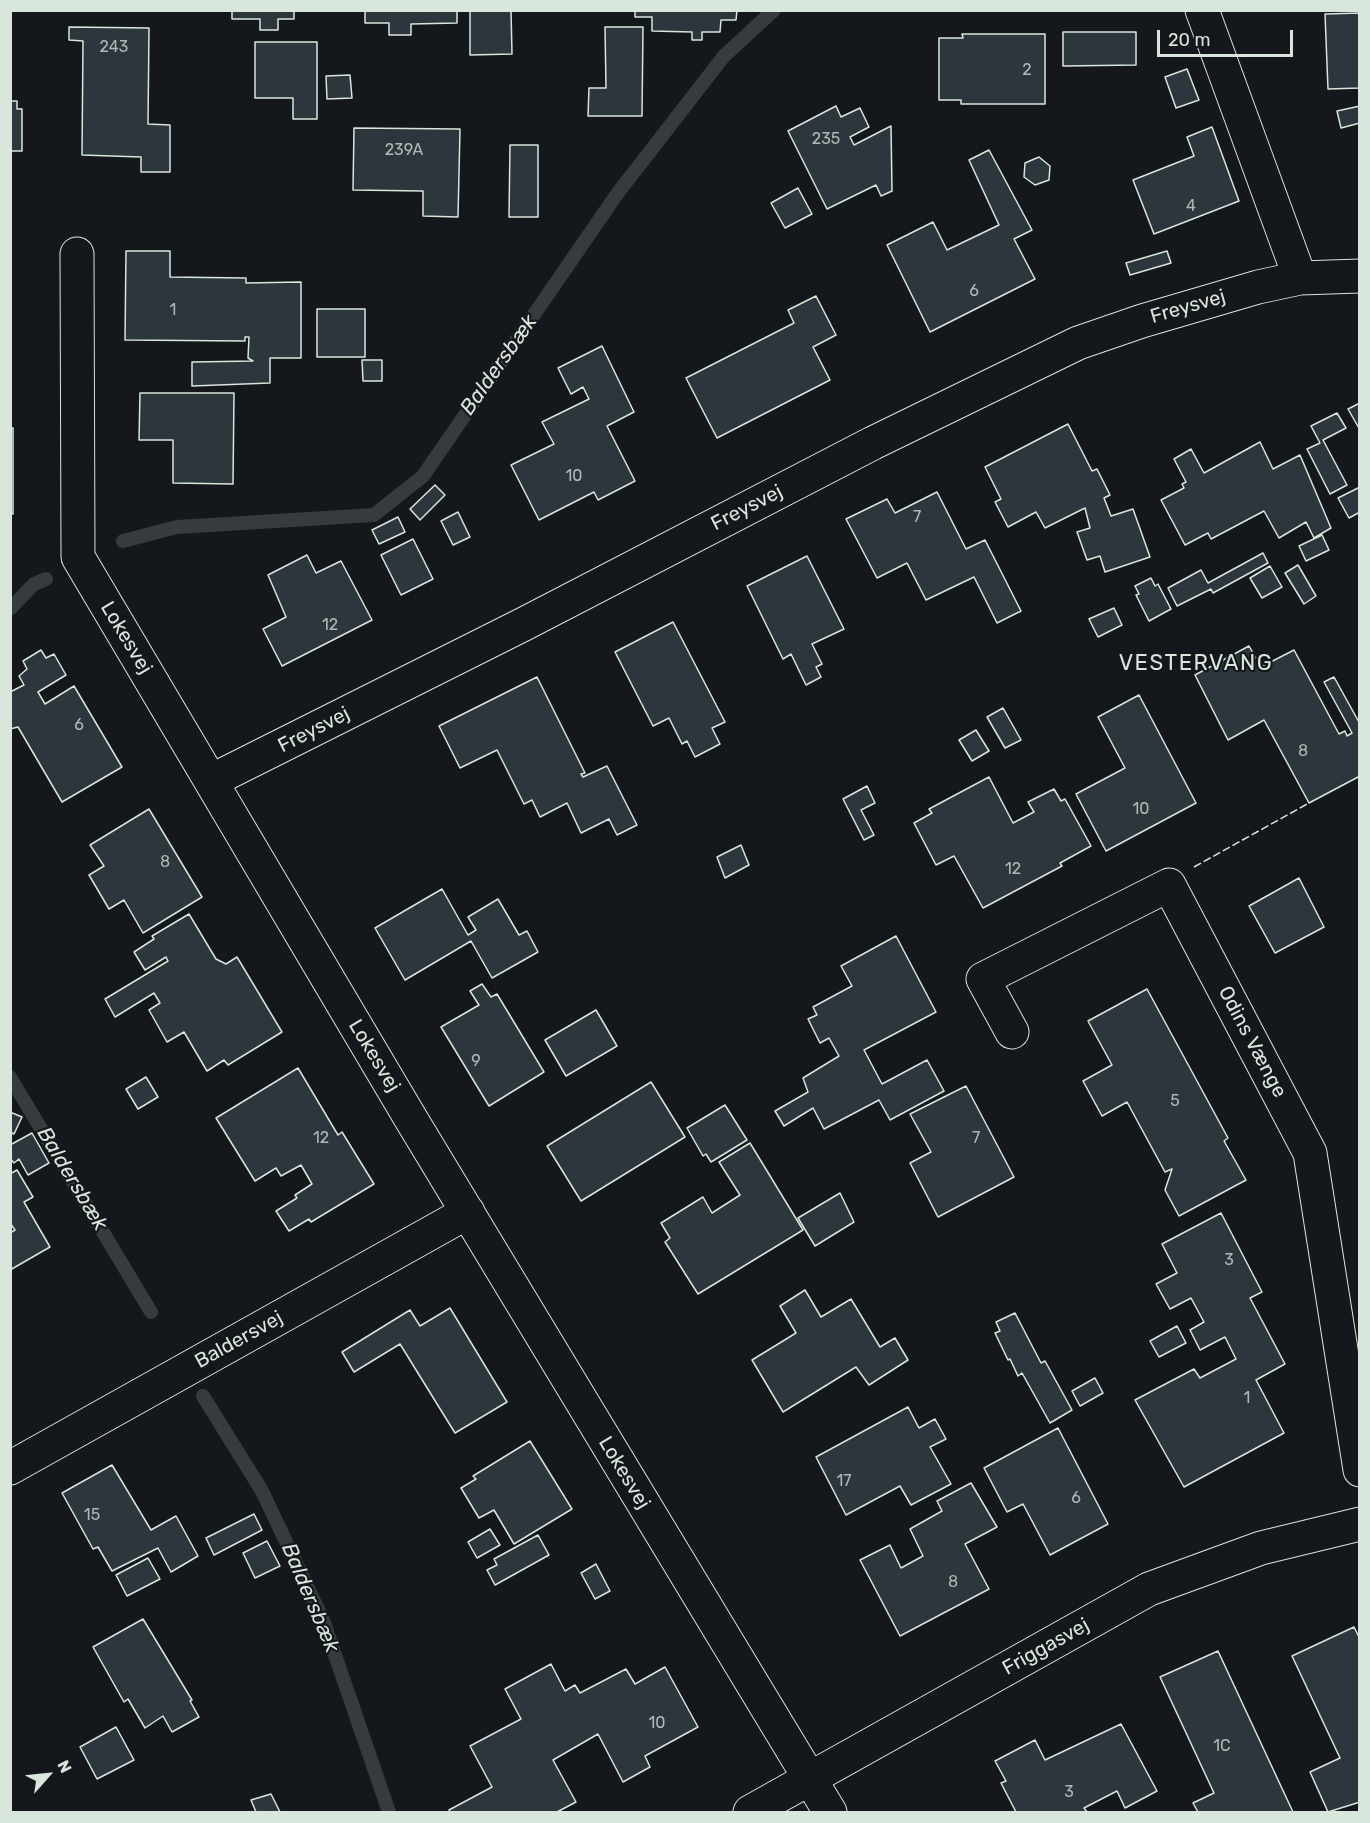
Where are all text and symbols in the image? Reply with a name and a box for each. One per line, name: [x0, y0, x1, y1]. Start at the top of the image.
scale bar: [1160, 18, 1296, 56]
text: 20 m: [1168, 29, 1210, 51]
house number: 243: [100, 37, 128, 57]
house number: 2: [1022, 60, 1032, 80]
house number: 235: [812, 129, 840, 149]
house number: 239A: [385, 140, 423, 160]
house number: 4: [1186, 196, 1196, 216]
house number: 6: [969, 281, 979, 301]
street label: Freysvej: [1148, 285, 1228, 329]
house number: 1: [170, 300, 176, 320]
water label: Baldersbæk: [455, 310, 543, 420]
house number: 10: [565, 466, 583, 486]
street label: Freysvej: [707, 480, 787, 536]
house number: 7: [913, 507, 921, 527]
street label: Lokesvej: [95, 597, 157, 679]
house number: 12: [322, 615, 338, 635]
district label: VESTERVANG: [1119, 651, 1273, 677]
street label: Freysvej: [274, 702, 354, 758]
house number: 6: [74, 715, 84, 735]
house number: 8: [1298, 741, 1308, 761]
house number: 10: [1132, 799, 1150, 819]
house number: 8: [160, 852, 170, 872]
house number: 12: [1005, 859, 1021, 879]
street label: Odins Vænge: [1213, 982, 1291, 1102]
street label: Lokesvej: [343, 1015, 405, 1097]
house number: 9: [471, 1051, 481, 1071]
house number: 5: [1170, 1091, 1180, 1111]
water label: Baldersbæk: [31, 1123, 113, 1235]
house number: 12: [313, 1128, 329, 1148]
house number: 7: [972, 1128, 980, 1148]
house number: 3: [1224, 1250, 1234, 1270]
street label: Baldersvej: [191, 1306, 287, 1374]
house number: 1: [1244, 1388, 1250, 1408]
street label: Lokesvej: [593, 1432, 655, 1514]
house number: 17: [836, 1471, 852, 1491]
house number: 6: [1071, 1488, 1081, 1508]
house number: 15: [84, 1505, 100, 1525]
water label: Baldersbæk: [276, 1539, 344, 1657]
house number: 8: [948, 1572, 958, 1592]
street label: Friggasvej: [998, 1613, 1094, 1681]
house number: 10: [648, 1713, 666, 1733]
house number: 1C: [1213, 1736, 1231, 1756]
north arrow: [18, 1745, 78, 1805]
text: N: [53, 1757, 76, 1776]
house number: 3: [1064, 1782, 1074, 1802]

